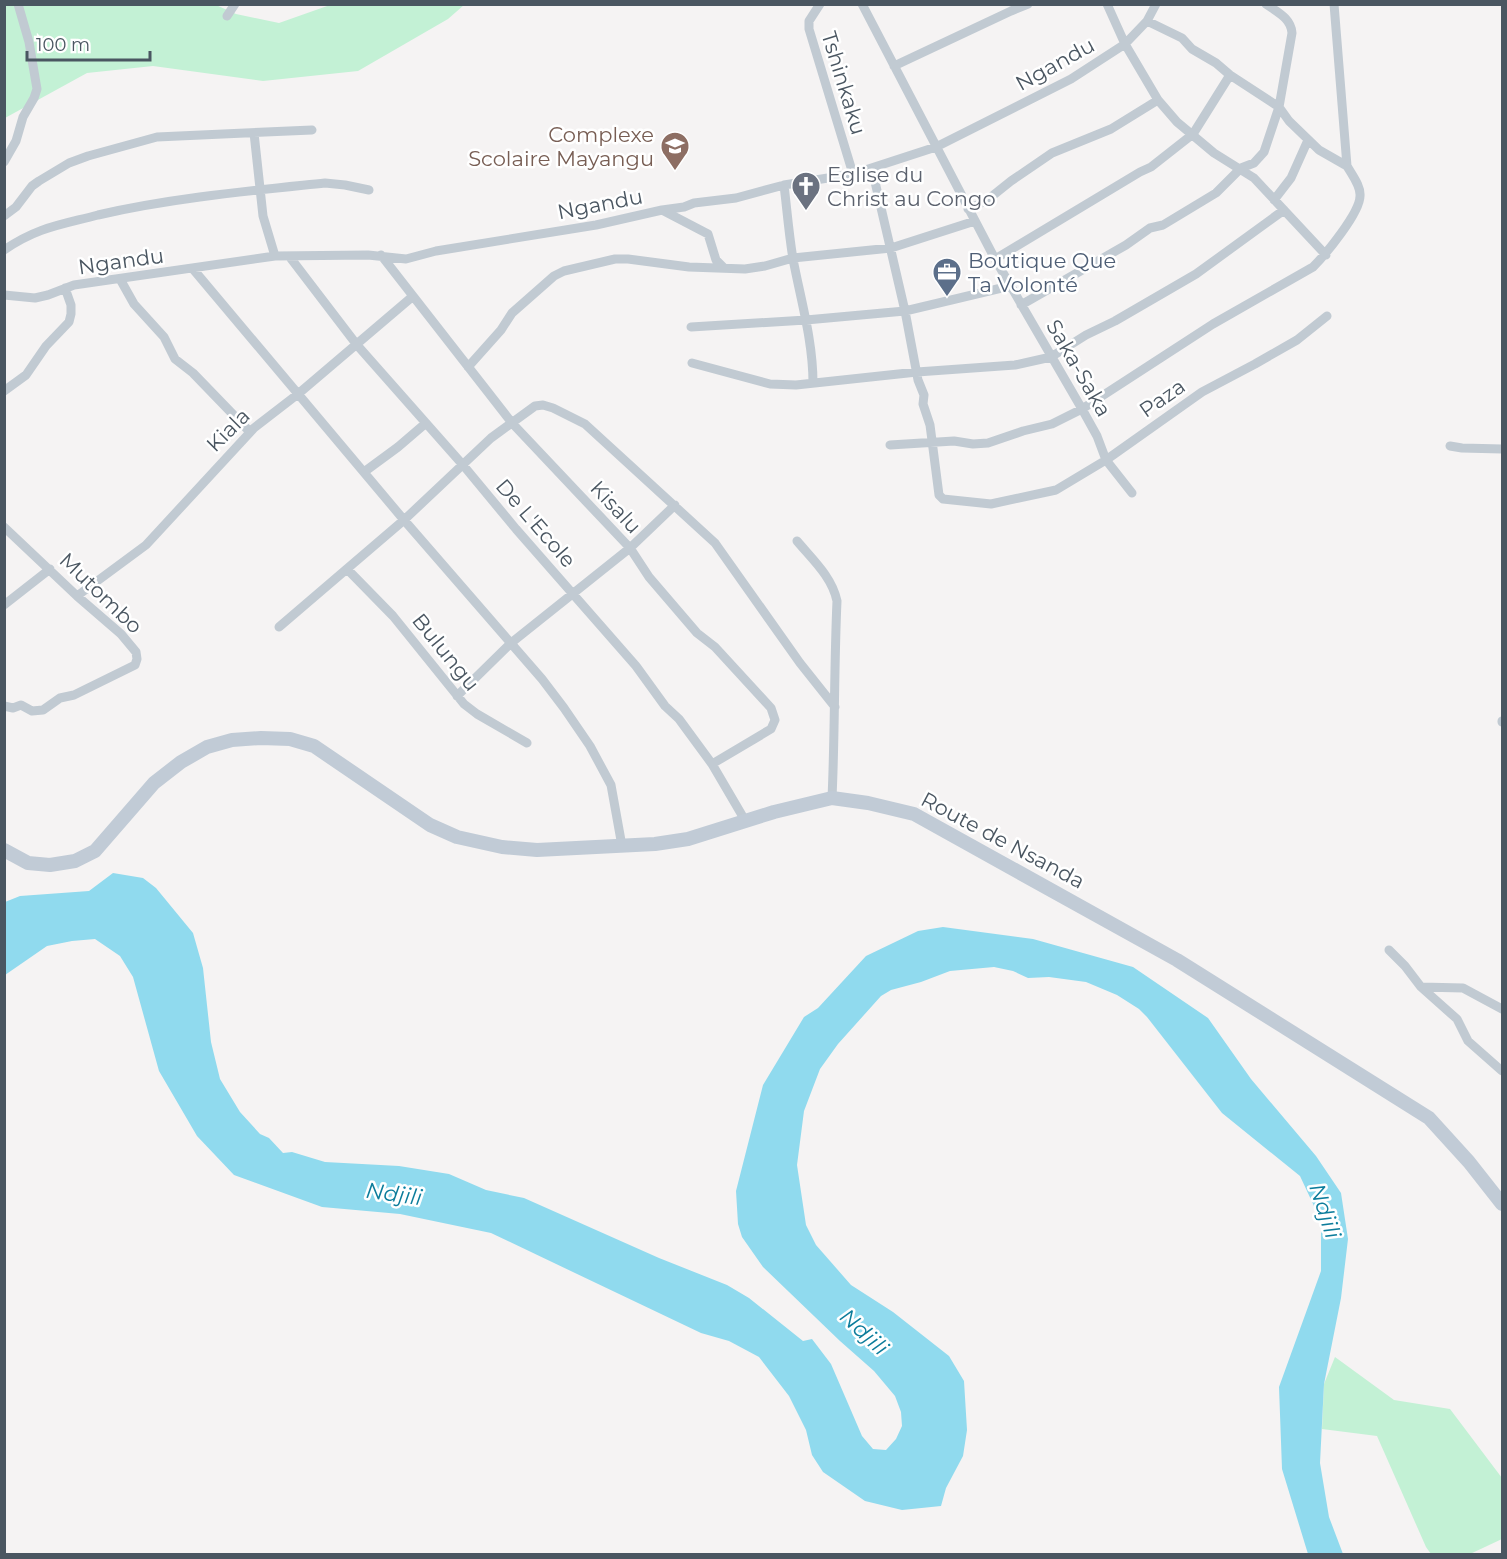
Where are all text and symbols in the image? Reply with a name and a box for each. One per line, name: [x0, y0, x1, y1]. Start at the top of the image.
scale bar: [27, 24, 150, 62]
street label: Tshinkaku: [816, 28, 872, 138]
street label: Ngandu: [1011, 32, 1099, 96]
text: 100 m: [36, 34, 90, 56]
place label: Complexe Scolaire Mayangu: [468, 122, 654, 171]
school or university icon: Complexe Scolaire Mayangu: [659, 130, 691, 172]
place label: Eglise du Christ au Congo: [827, 162, 996, 211]
church icon: Eglise du Christ au Congo: [790, 170, 822, 212]
street label: Ngandu: [555, 183, 645, 225]
street label: Ngandu: [76, 243, 166, 279]
place label: Boutique Que Ta Volonté: [968, 248, 1116, 297]
office icon: Boutique Que Ta Volonté: [931, 256, 963, 298]
street label: Saka-Saka: [1041, 315, 1117, 421]
street label: Paza: [1134, 373, 1190, 423]
street label: Kiala: [201, 403, 255, 457]
street label: De L'Ecole: [491, 474, 581, 572]
street label: Kisalu: [585, 475, 647, 539]
street label: Mutombo: [54, 547, 148, 639]
street label: Bulungu: [407, 608, 485, 696]
street label: Route de Nsanda: [917, 786, 1089, 894]
water label: Ndjili: [364, 1177, 424, 1211]
water label: Ndjili: [1303, 1180, 1347, 1242]
water label: Ndjili: [834, 1303, 894, 1361]

